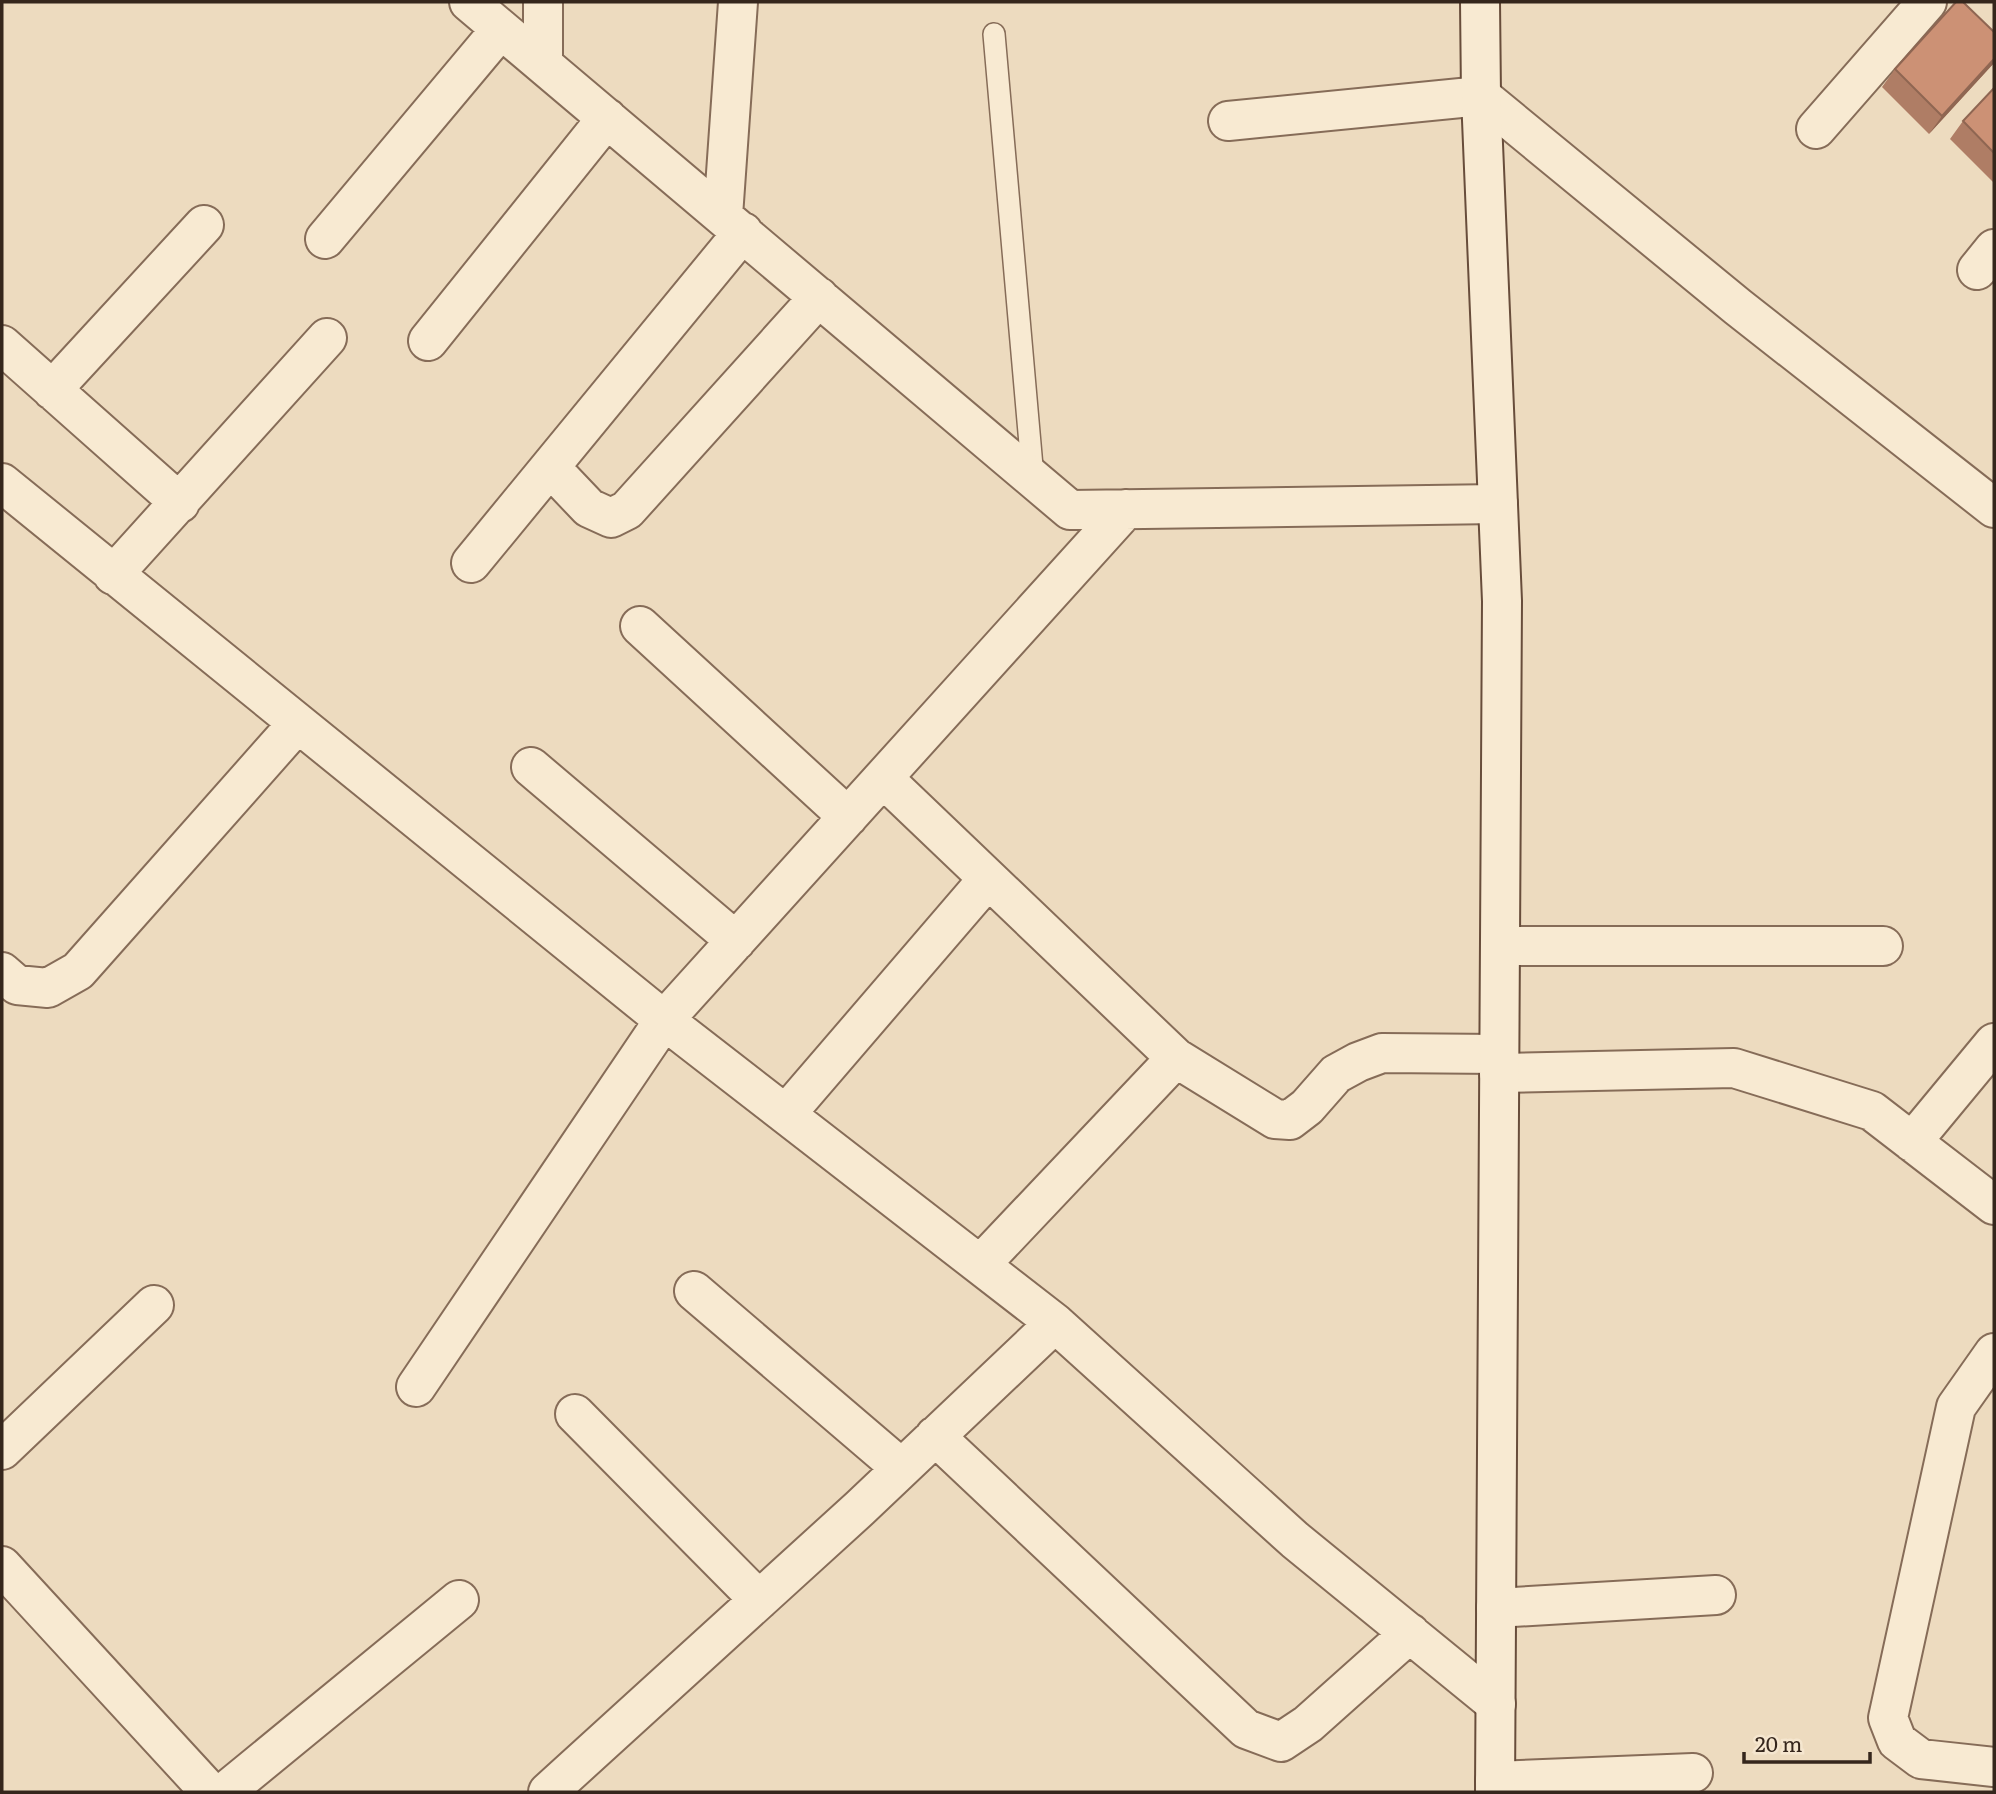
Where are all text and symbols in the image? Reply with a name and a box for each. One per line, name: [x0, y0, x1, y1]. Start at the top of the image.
scale bar: [1744, 1720, 1870, 1764]
text: 20 m: [1755, 1727, 1802, 1758]

